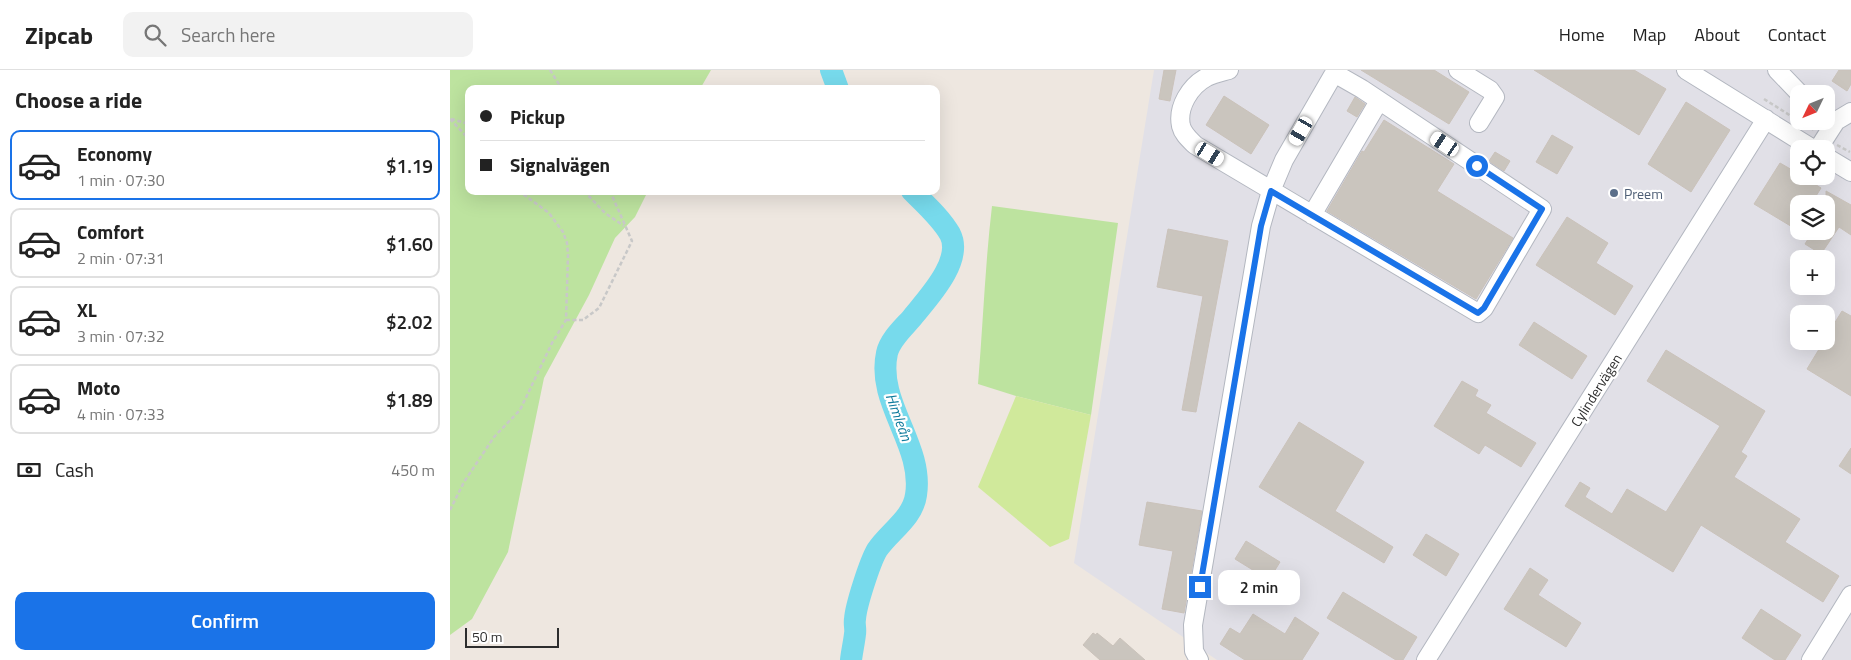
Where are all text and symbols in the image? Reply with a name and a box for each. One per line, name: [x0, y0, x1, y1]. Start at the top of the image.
search box: [123, 12, 473, 57]
text: Zipcab: [25, 17, 93, 53]
text: Search here: [181, 20, 275, 49]
icon: search: [141, 21, 169, 49]
text: Home: [1559, 21, 1605, 48]
text: Map: [1633, 21, 1666, 48]
text: About: [1694, 21, 1740, 48]
text: Contact: [1768, 21, 1826, 48]
text: Choose a ride: [15, 83, 142, 117]
north arrow: [1790, 85, 1835, 130]
map controls: [1790, 85, 1835, 350]
text: Pickup: [510, 102, 565, 131]
car: [1287, 114, 1314, 148]
car: [1428, 129, 1461, 159]
text: Economy: [77, 139, 152, 168]
car: [1193, 140, 1226, 168]
button: locate: [1790, 140, 1835, 185]
icon: car: [17, 143, 62, 188]
text: Signalvägen: [510, 150, 610, 179]
text: $1.19: [386, 151, 433, 180]
route start: [1466, 155, 1488, 177]
text: 1 min · 07:30: [77, 168, 165, 192]
place label: Preem: [1624, 183, 1663, 204]
marker: Preem: [1608, 187, 1620, 199]
button: layers: [1790, 195, 1835, 240]
text: Comfort: [77, 217, 144, 246]
icon: car: [17, 221, 62, 266]
text: $1.60: [386, 229, 433, 258]
text: 2 min · 07:31: [77, 246, 165, 270]
button: +: [1790, 250, 1835, 295]
text: XL: [77, 295, 97, 324]
icon: car: [17, 299, 62, 344]
button: −: [1790, 305, 1835, 350]
text: $2.02: [386, 307, 433, 336]
text: 3 min · 07:32: [77, 324, 165, 348]
street label: Cylindervägen: [1565, 349, 1627, 431]
text: Moto: [77, 373, 120, 402]
icon: car: [17, 377, 62, 422]
text: $1.89: [386, 385, 433, 414]
water label: Himleån: [880, 390, 918, 445]
text: 4 min · 07:33: [77, 402, 165, 426]
text: Cash: [55, 455, 94, 484]
icon: cash: [15, 456, 43, 484]
text: 450 m: [391, 458, 435, 482]
callout: 2 min: [1218, 570, 1300, 604]
text: 2 min: [1240, 575, 1278, 599]
route end: [1189, 576, 1211, 598]
button: Confirm: [15, 592, 435, 650]
scale bar: [465, 625, 559, 648]
text: 50 m: [472, 626, 502, 647]

